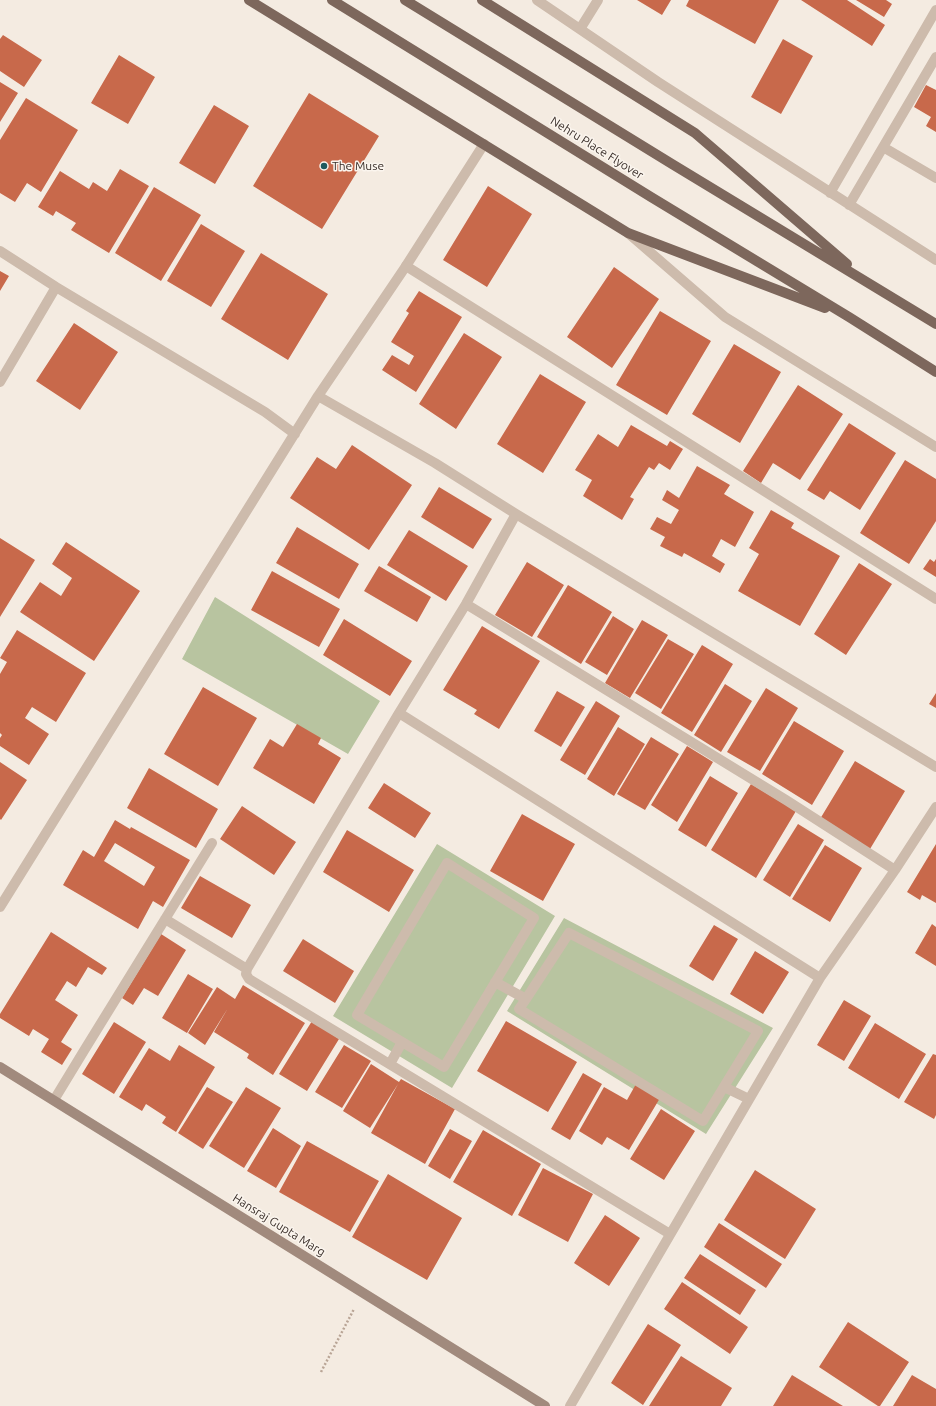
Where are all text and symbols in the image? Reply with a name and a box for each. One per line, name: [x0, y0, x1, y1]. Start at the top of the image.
street label: Nehru Place Flyover: [548, 114, 646, 182]
place label: The Muse: [332, 159, 384, 173]
marker: The Muse: [319, 161, 329, 171]
street label: Hansraj Gupta Marg: [230, 1191, 328, 1259]

